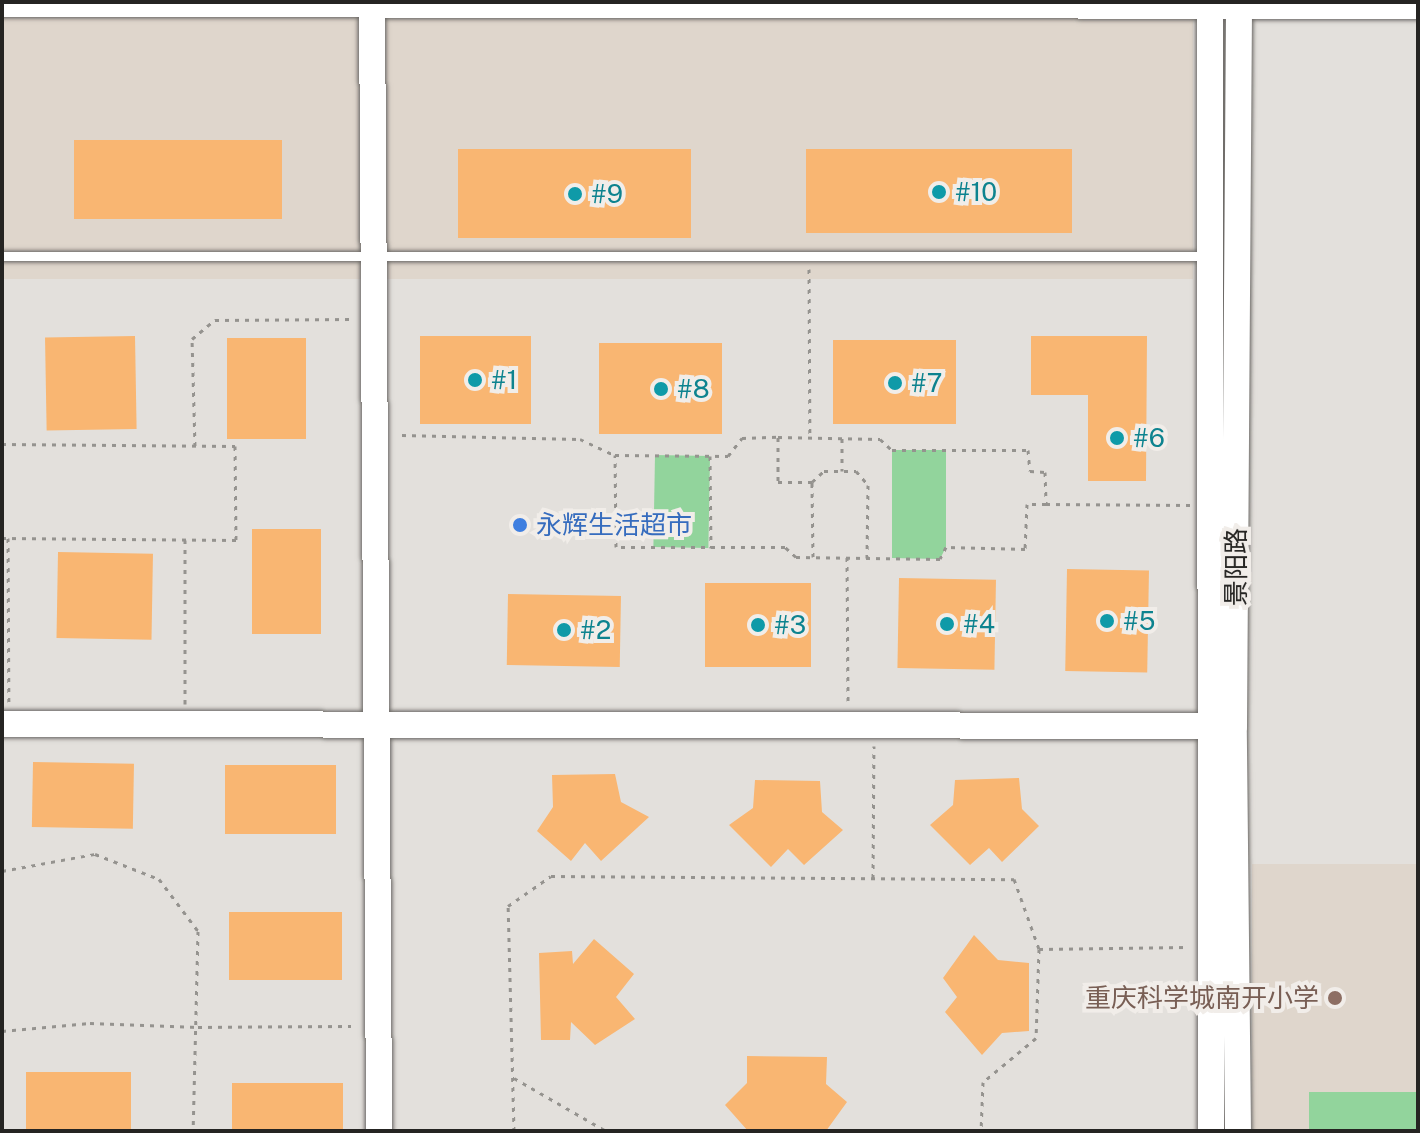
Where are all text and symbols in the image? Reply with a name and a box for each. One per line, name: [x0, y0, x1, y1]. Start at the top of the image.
place label: #10: [955, 176, 997, 208]
place label: #9: [591, 178, 623, 210]
marker: #10: [930, 183, 948, 201]
marker: #9: [566, 185, 584, 203]
place label: #1: [491, 364, 517, 396]
place label: #7: [911, 367, 942, 399]
marker: #1: [466, 371, 484, 389]
place label: #8: [677, 373, 710, 405]
marker: #7: [886, 374, 904, 392]
marker: #8: [652, 380, 670, 398]
place label: #6: [1133, 422, 1165, 454]
marker: #6: [1108, 429, 1126, 447]
place label: 永辉生活超市: [536, 509, 692, 541]
marker: 永辉生活超市: [511, 516, 529, 534]
street label: 景阳路: [1220, 528, 1252, 606]
place label: #5: [1123, 605, 1155, 637]
place label: #4: [963, 608, 995, 640]
place label: #3: [774, 609, 806, 641]
marker: #5: [1098, 612, 1116, 630]
place label: #2: [580, 614, 611, 646]
marker: #4: [938, 615, 956, 633]
marker: #3: [749, 616, 767, 634]
marker: #2: [555, 621, 573, 639]
place label: 重庆科学城南开小学: [1085, 982, 1319, 1014]
marker: 重庆科学城南开小学: [1326, 989, 1344, 1007]

